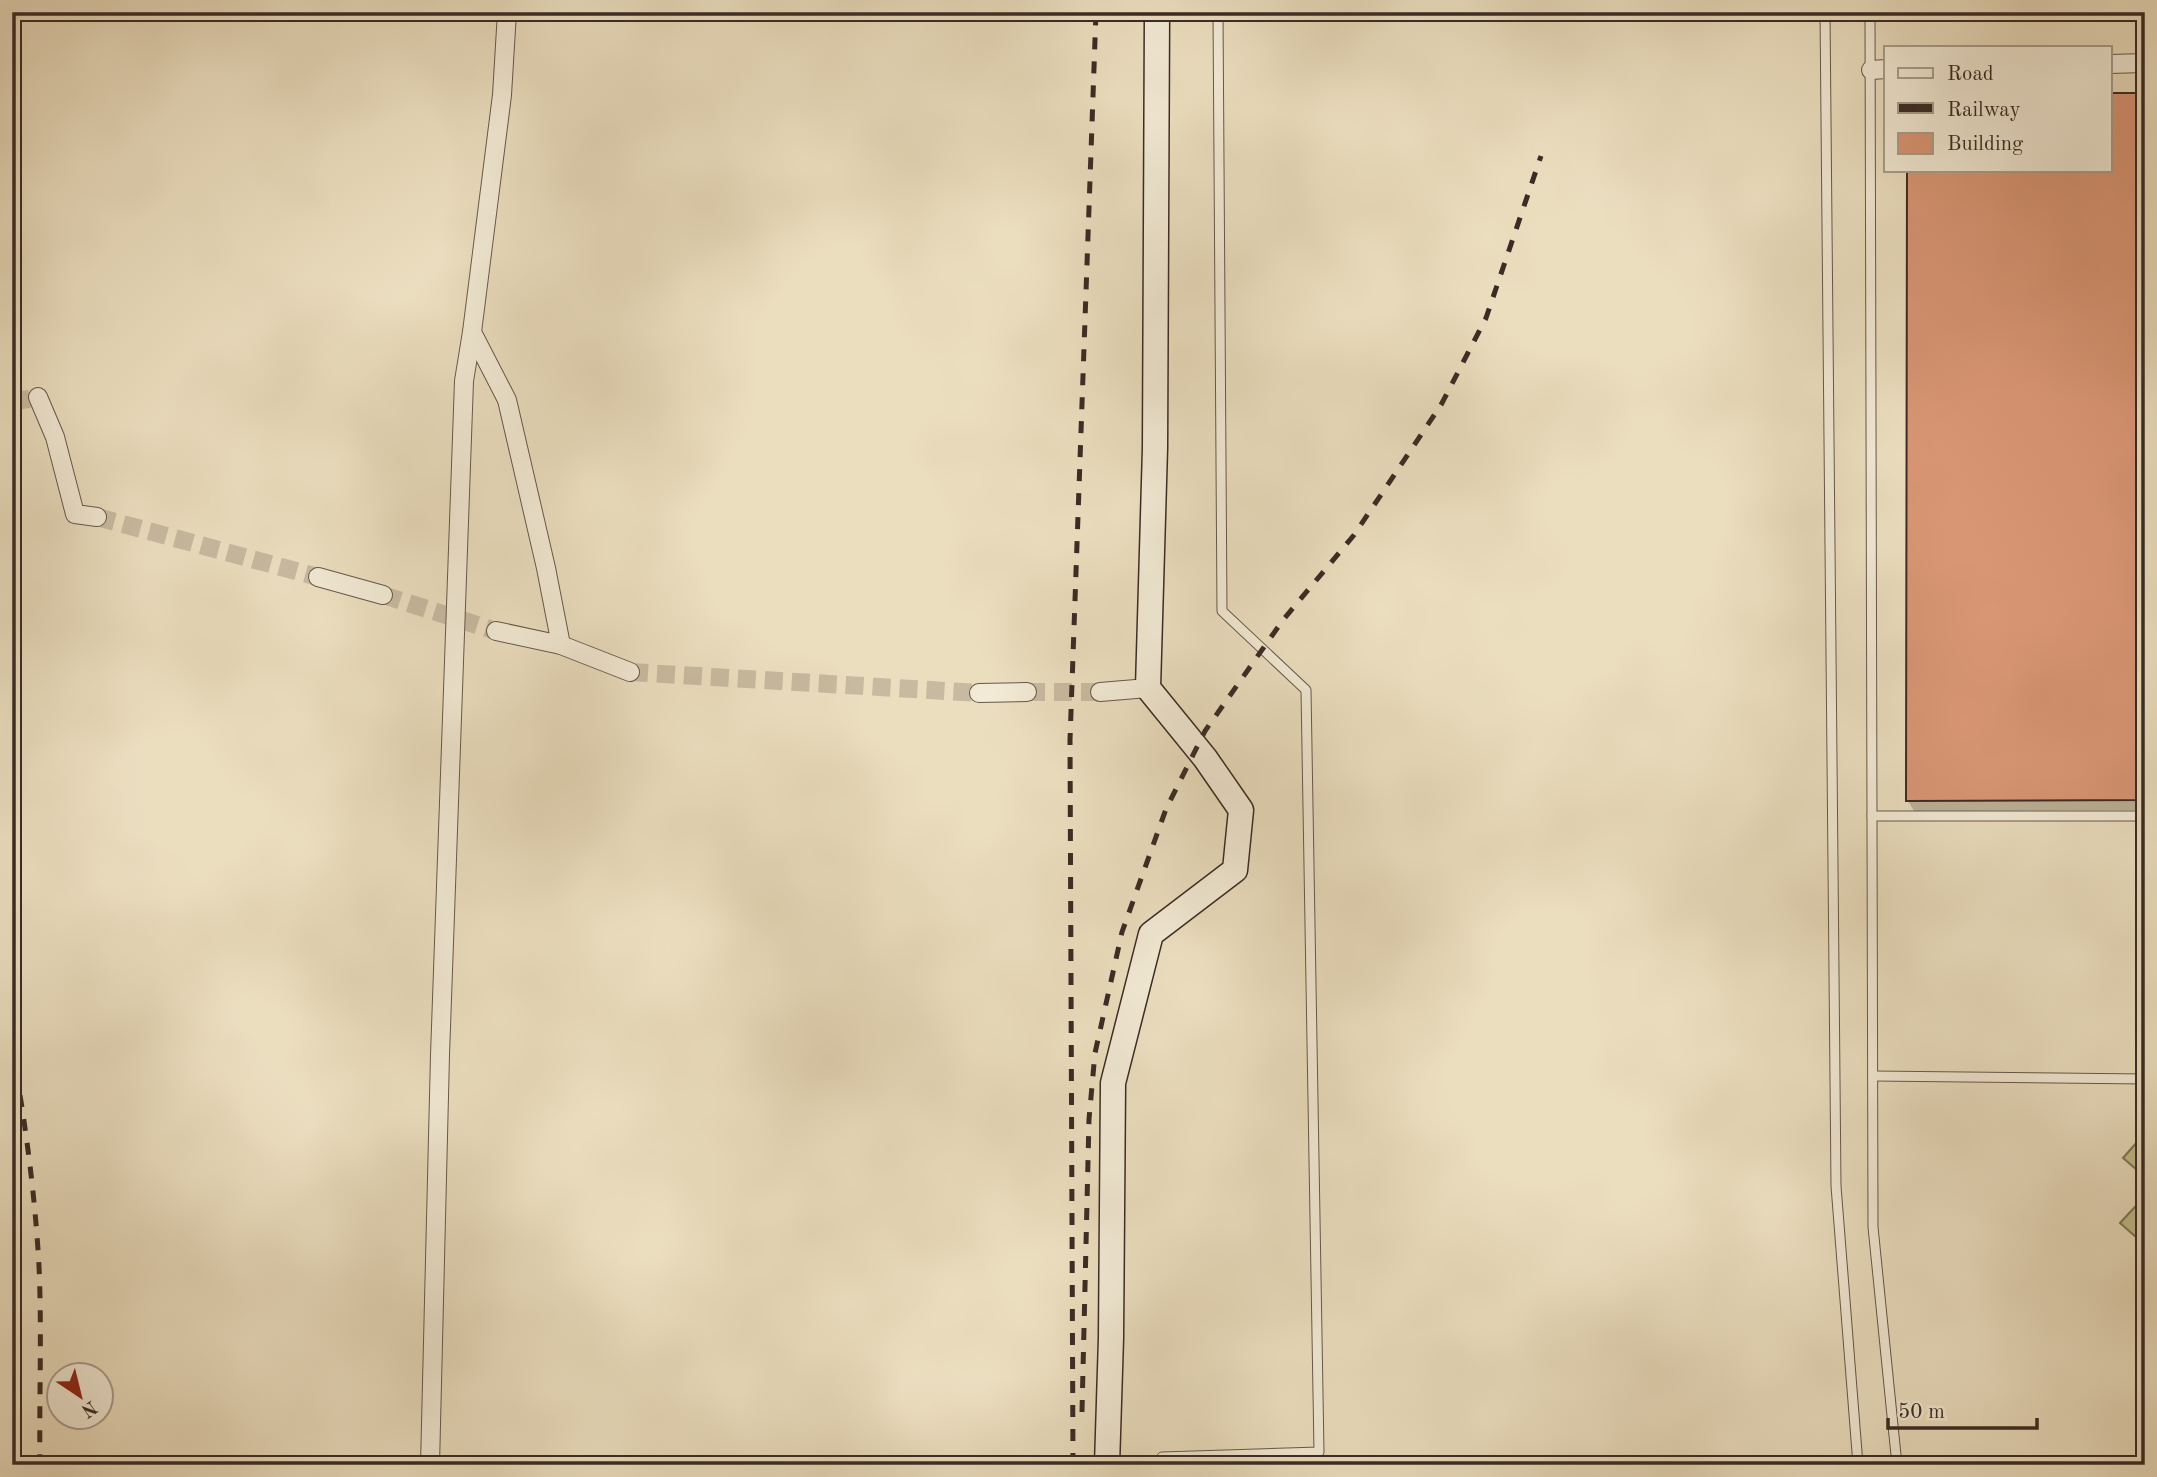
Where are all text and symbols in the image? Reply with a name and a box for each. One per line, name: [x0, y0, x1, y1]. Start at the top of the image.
legend: [1884, 46, 2112, 172]
text: Road: [1947, 64, 1994, 85]
text: Railway: [1947, 100, 2021, 121]
text: Building: [1947, 134, 2024, 155]
north arrow: [46, 1362, 116, 1432]
scale bar: [1888, 1386, 2036, 1430]
text: N: [77, 1396, 100, 1420]
text: 50 m: [1898, 1402, 1945, 1423]

